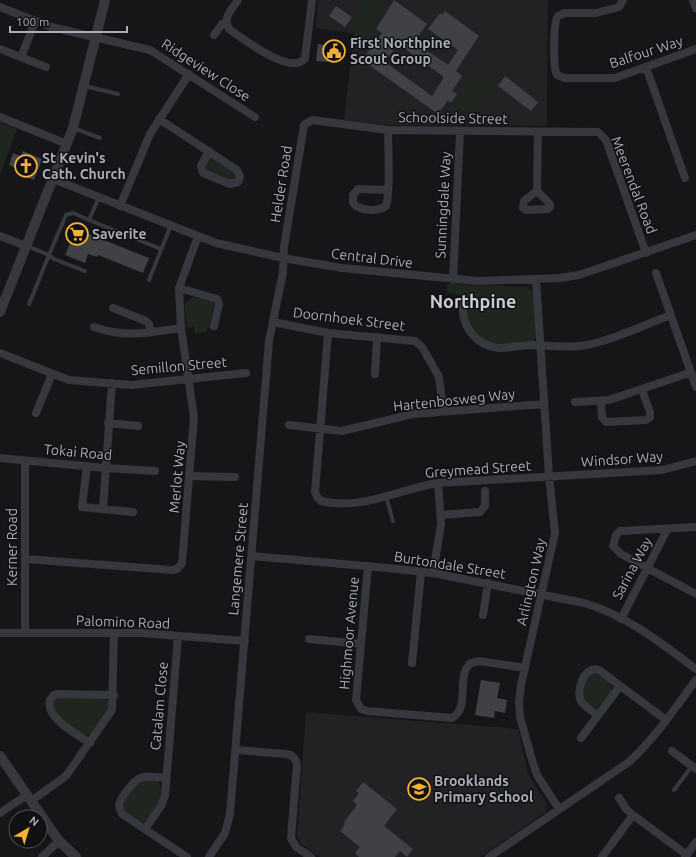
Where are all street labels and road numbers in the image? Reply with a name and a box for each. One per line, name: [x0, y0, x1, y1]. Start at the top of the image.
street label: Balfour Way: [607, 33, 685, 71]
street label: Ridgeview Close: [159, 35, 253, 105]
street label: Schoolside Street: [398, 109, 508, 127]
street label: Meerendal Road: [608, 134, 660, 236]
street label: Helder Road: [267, 144, 295, 224]
street label: Sunningdale Way: [432, 151, 454, 259]
street label: Central Drive: [330, 245, 414, 271]
street label: Doornhoek Street: [292, 304, 406, 334]
street label: Semillon Street: [130, 354, 228, 378]
street label: Hartenbosweg Way: [392, 386, 516, 414]
street label: Merlot Way: [166, 440, 188, 514]
street label: Tokai Road: [43, 441, 113, 463]
street label: Windsor Way: [580, 448, 664, 470]
street label: Greymead Street: [424, 457, 532, 481]
street label: Langemere Street: [225, 501, 251, 616]
street label: Kerner Road: [4, 508, 20, 586]
street label: Sarina Way: [609, 534, 655, 602]
street label: Arlington Way: [513, 537, 549, 627]
street label: Burtondale Street: [393, 548, 508, 582]
street label: Highmoor Avenue: [336, 576, 362, 690]
street label: Palomino Road: [76, 612, 170, 632]
street label: Catalam Close: [147, 661, 171, 751]

